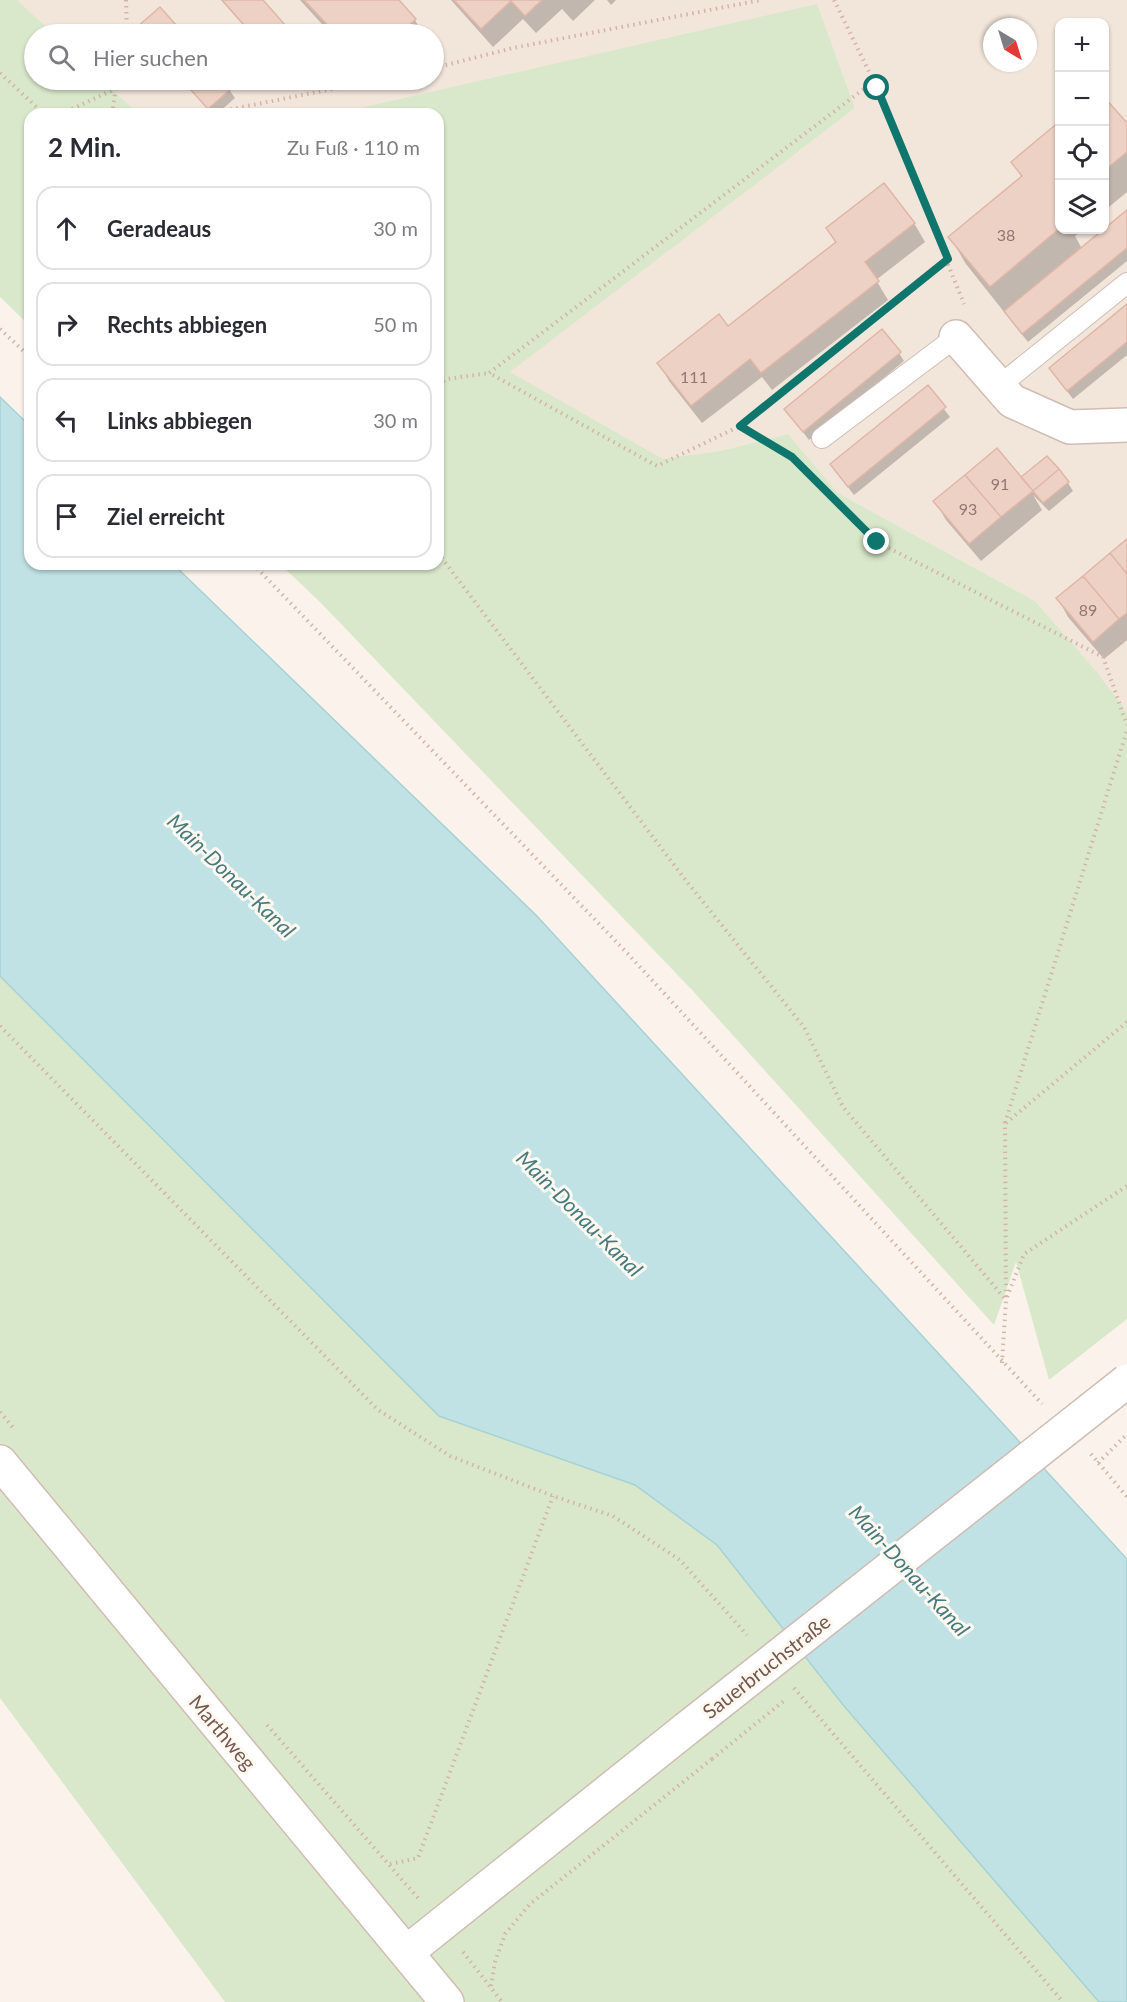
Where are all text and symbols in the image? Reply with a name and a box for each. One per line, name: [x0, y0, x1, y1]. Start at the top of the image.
north arrow: [983, 18, 1037, 72]
map controls: [1055, 18, 1109, 234]
button: +: [1055, 18, 1109, 72]
search box: [24, 24, 444, 90]
icon: search: [45, 41, 78, 74]
text: Hier suchen: [93, 44, 208, 71]
button: −: [1055, 72, 1109, 126]
route start: [863, 74, 889, 100]
button: locate: [1055, 126, 1109, 180]
text: 2 Min.: [48, 131, 121, 163]
text: Zu Fuß · 110 m: [287, 135, 420, 159]
button: layers: [1055, 180, 1109, 234]
icon: ahead: [50, 212, 83, 245]
text: Geradeaus: [107, 215, 211, 242]
text: 30 m: [373, 216, 418, 240]
house number: 38: [997, 225, 1015, 244]
icon: right: [50, 308, 83, 341]
text: Rechts abbiegen: [107, 311, 267, 338]
text: 50 m: [373, 312, 418, 336]
house number: 111: [680, 367, 708, 386]
icon: left: [50, 404, 83, 437]
text: Links abbiegen: [107, 407, 252, 434]
text: 30 m: [373, 408, 418, 432]
house number: 91: [991, 474, 1009, 493]
house number: 93: [959, 499, 977, 518]
icon: arrive: [50, 500, 83, 533]
text: Ziel erreicht: [107, 503, 225, 530]
route end: [863, 528, 889, 554]
house number: 89: [1079, 600, 1097, 619]
water label: Main-Donau-Kanal: [163, 808, 301, 942]
water label: Main-Donau-Kanal: [512, 1145, 648, 1281]
water label: Main-Donau-Kanal: [845, 1499, 976, 1641]
street label: Sauerbruchstraße: [698, 1609, 834, 1723]
street label: Marthweg: [185, 1690, 261, 1774]

